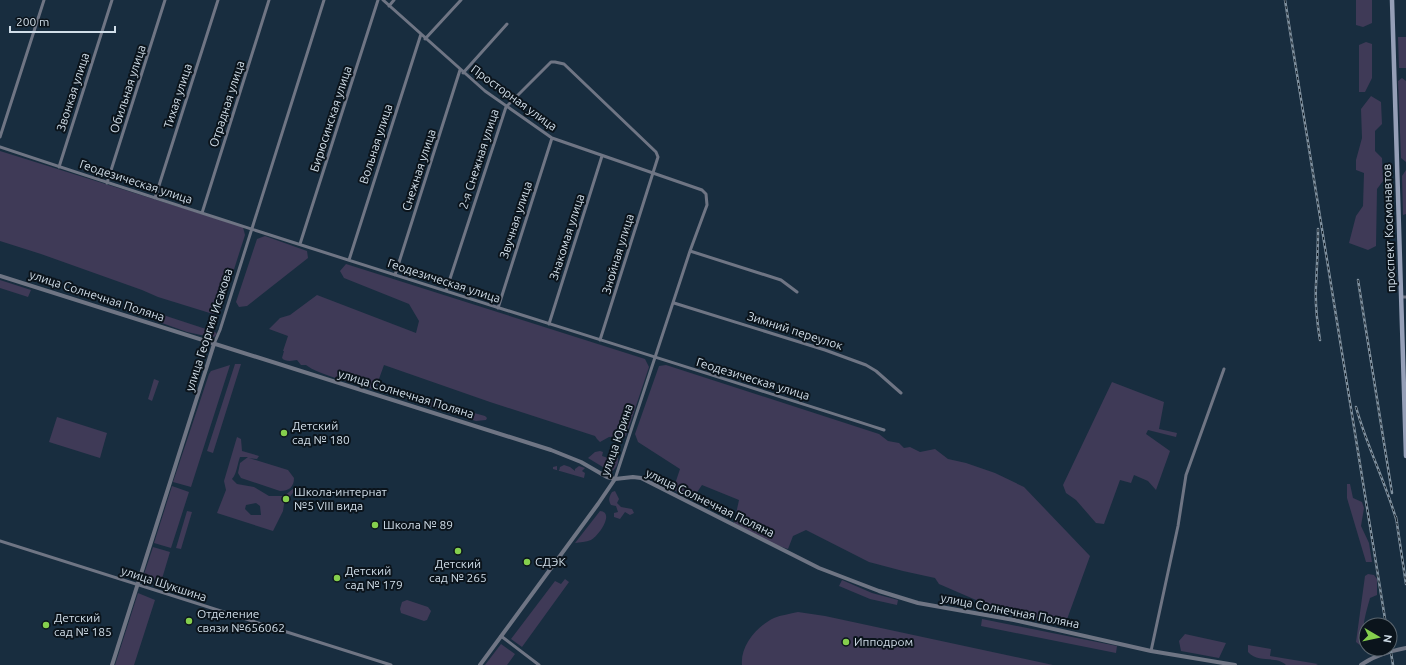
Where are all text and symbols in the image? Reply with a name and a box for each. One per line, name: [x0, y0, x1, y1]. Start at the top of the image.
scale bar: [10, 8, 115, 34]
text: 200 m: [16, 15, 49, 28]
street label: Обильная улица: [107, 43, 148, 135]
street label: Звонкая улица: [54, 51, 91, 133]
street label: Отрадная улица: [206, 59, 247, 149]
street label: Тихая улица: [161, 62, 194, 130]
street label: Просторная улица: [469, 62, 560, 133]
street label: Бирюсинская улица: [307, 64, 354, 173]
street label: Вольная улица: [357, 102, 395, 185]
street label: 2-я Снежная улица: [456, 107, 501, 211]
street label: Снежная улица: [399, 127, 438, 212]
street label: Геодезическая улица: [78, 157, 194, 206]
street label: проспект Космонавтов: [1380, 164, 1397, 293]
street label: Звучная улица: [497, 179, 534, 260]
street label: Знакомая улица: [546, 192, 587, 282]
street label: Знойная улица: [599, 212, 636, 295]
street label: Геодезическая улица: [386, 256, 502, 305]
street label: улица Георгия Исакова: [183, 267, 235, 393]
street label: улица Солнечная Поляна: [28, 268, 166, 324]
street label: Зимний переулок: [746, 309, 844, 352]
street label: Геодезическая улица: [695, 355, 811, 402]
street label: улица Солнечная Поляна: [337, 367, 476, 420]
street label: улица Юрина: [598, 402, 635, 477]
place label: Детский сад № 180: [292, 419, 350, 446]
marker: Детский сад № 180: [279, 428, 289, 438]
street label: улица Солнечная Поляна: [644, 466, 777, 539]
place label: Школа-интернат №5 VIII вида: [294, 485, 388, 512]
marker: Школа-интернат №5 VIII вида: [281, 494, 291, 504]
place label: Школа № 89: [383, 518, 453, 531]
marker: Школа № 89: [370, 520, 380, 530]
marker: Детский сад № 265: [453, 546, 463, 556]
place label: СДЭК: [535, 555, 566, 568]
place label: Детский сад № 265: [429, 557, 487, 584]
marker: СДЭК: [522, 557, 532, 567]
street label: улица Шукшина: [120, 564, 209, 603]
place label: Детский сад № 179: [345, 564, 403, 591]
marker: Детский сад № 179: [332, 573, 342, 583]
street label: улица Солнечная Поляна: [940, 591, 1081, 630]
place label: Отделение связи №656062: [197, 607, 285, 634]
place label: Детский сад № 185: [54, 611, 112, 638]
marker: Отделение связи №656062: [184, 616, 194, 626]
north arrow: [1358, 617, 1398, 657]
marker: Детский сад № 185: [41, 620, 51, 630]
text: N: [1381, 634, 1394, 644]
place label: Ипподром: [854, 635, 913, 648]
marker: Ипподром: [841, 637, 851, 647]

